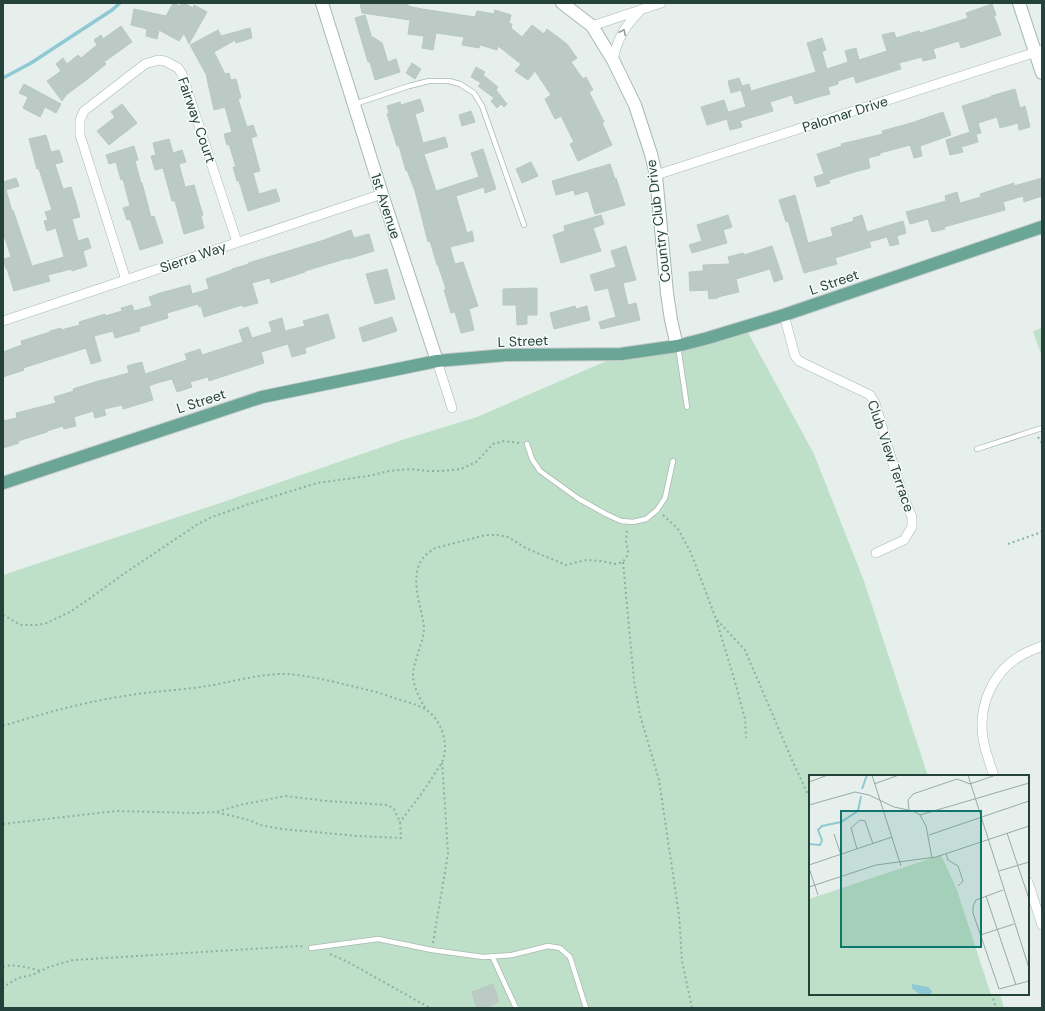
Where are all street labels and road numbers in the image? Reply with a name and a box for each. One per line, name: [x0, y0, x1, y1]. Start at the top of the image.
street label: Fairway Court: [174, 75, 220, 165]
street label: Palomar Drive: [800, 92, 890, 136]
street label: Country Club Drive: [642, 159, 674, 283]
street label: 1st Avenue: [367, 171, 405, 241]
street label: Sierra Way: [157, 237, 229, 277]
street label: L Street: [807, 265, 861, 299]
street label: L Street: [497, 331, 549, 351]
street label: L Street: [174, 385, 228, 417]
street label: Club View Terrace: [863, 398, 919, 514]

